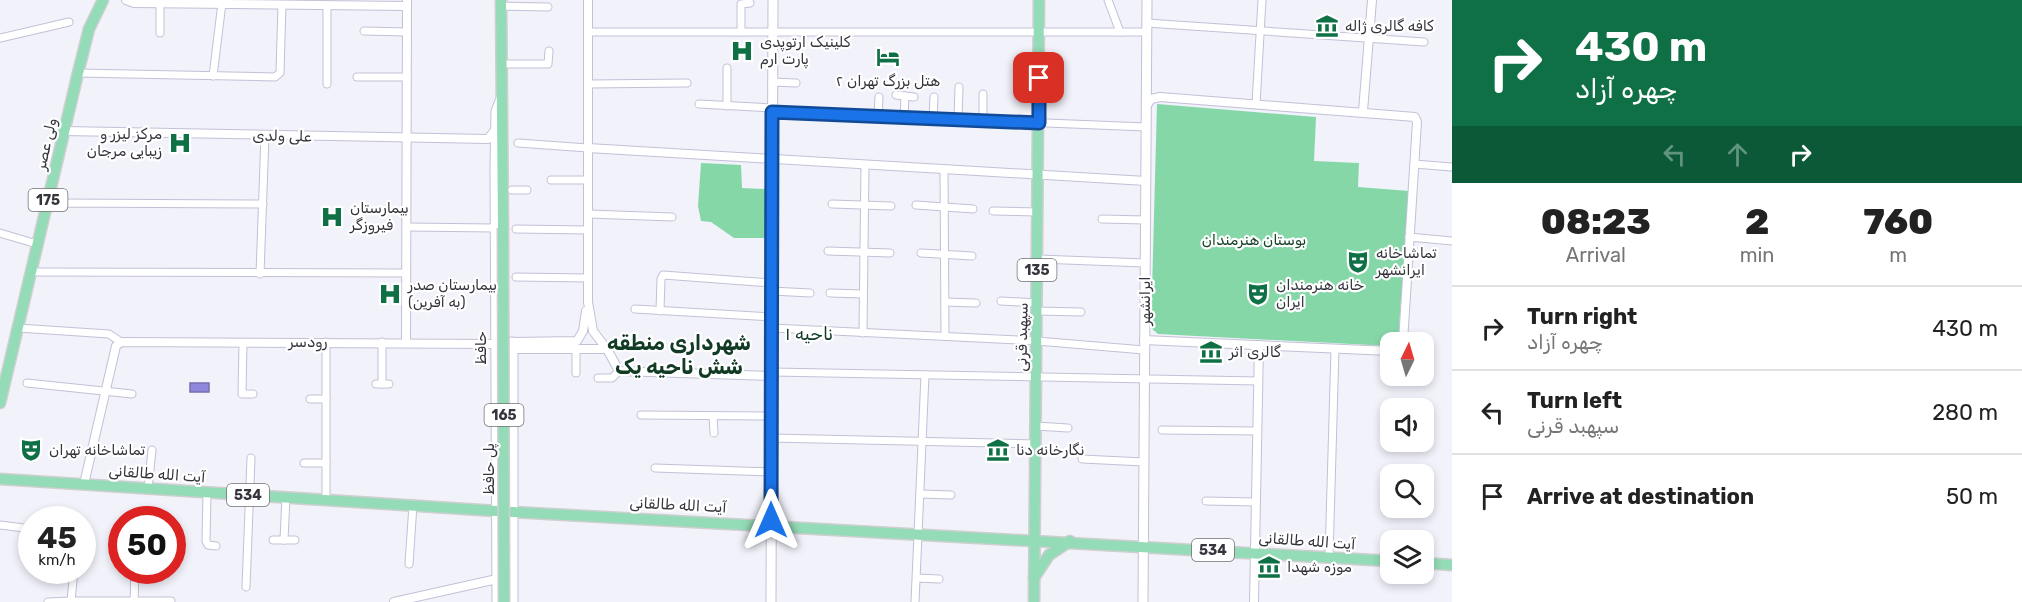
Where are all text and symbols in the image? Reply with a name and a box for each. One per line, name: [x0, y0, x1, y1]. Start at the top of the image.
museum icon: کافه گالری ژاله: [1314, 13, 1340, 39]
place label: کافه گالری ژاله: [1345, 17, 1434, 35]
text: 430 m: [1575, 22, 1707, 72]
icon: right: [1476, 24, 1554, 102]
place label: کلینیک ارتوپدی پارت ارم: [760, 33, 851, 69]
hospital icon: کلینیک ارتوپدی پارت ارم: [729, 38, 755, 64]
hotel icon: هتل بزرگ تهران ۲: [875, 44, 901, 70]
pin: [1013, 52, 1064, 103]
icon: arrive: [1022, 61, 1055, 94]
place label: هتل بزرگ تهران ۲: [836, 72, 940, 90]
text: چهره آزاد: [1575, 73, 1677, 105]
street label: ولی عصر: [31, 116, 62, 173]
place label: مرکز لیزر و زیبایی مرجان: [87, 125, 162, 160]
street label: علی ولدی: [252, 126, 312, 147]
hospital icon: مرکز لیزر و زیبایی مرجان: [167, 130, 193, 156]
icon: left: [1658, 138, 1691, 171]
icon: ahead: [1721, 138, 1754, 171]
icon: right: [1784, 138, 1817, 171]
road number: 175: [28, 189, 68, 211]
place label: بیمارستان فیروزگر: [349, 199, 409, 235]
text: 08:23: [1541, 200, 1651, 243]
text: 2: [1745, 200, 1769, 243]
text: 760: [1863, 200, 1933, 243]
hospital icon: بیمارستان فیروزگر: [319, 204, 345, 230]
park label: بوستان هنرمندان: [1202, 231, 1306, 249]
text: Arrival: [1566, 243, 1626, 267]
text: min: [1740, 243, 1774, 267]
text: m: [1889, 243, 1907, 267]
place label: تماشاخانه ایرانشهر: [1375, 244, 1437, 279]
theatre icon: تماشاخانه ایرانشهر: [1345, 249, 1371, 275]
road number: 135: [1018, 259, 1056, 281]
place label: بیمارستان صدر (به آفرین): [407, 276, 497, 311]
street label: ایرانشهر: [1136, 276, 1154, 327]
place label: خانه هنرمندان ایران: [1276, 276, 1364, 311]
hospital icon: بیمارستان صدر (به آفرین): [377, 281, 403, 307]
theatre icon: خانه هنرمندان ایران: [1245, 281, 1271, 307]
street label: سپهبد قرنی: [1012, 302, 1033, 372]
text: Turn right: [1527, 303, 1637, 330]
icon: right: [1476, 312, 1509, 345]
text: 430 m: [1932, 315, 1998, 342]
district label: ناحیه ۱: [785, 323, 833, 345]
district label: شهرداری منطقه شش ناحیه یک: [607, 330, 751, 379]
text: چهره آزاد: [1527, 330, 1603, 354]
street label: حافظ: [472, 331, 490, 365]
north arrow: [1380, 332, 1434, 386]
map controls: [1380, 332, 1434, 584]
street label: رودسر: [287, 333, 328, 352]
museum icon: گالری اثر: [1198, 339, 1224, 365]
place label: گالری اثر: [1228, 343, 1281, 361]
text: Turn left: [1527, 387, 1622, 414]
icon: left: [1476, 396, 1509, 429]
button: sound: [1380, 398, 1434, 452]
text: 280 m: [1932, 399, 1998, 426]
road number: 165: [484, 404, 524, 426]
text: سپهبد قرنی: [1527, 414, 1619, 438]
theatre icon: تماشاخانه تهران: [18, 437, 44, 463]
museum icon: نگارخانه دنا: [985, 437, 1011, 463]
place label: تماشاخانه تهران: [49, 441, 145, 459]
place label: نگارخانه دنا: [1016, 441, 1085, 459]
street label: پل حافظ: [480, 443, 499, 495]
street label: آیت الله طالقانی: [108, 462, 207, 486]
button: search: [1380, 464, 1434, 518]
icon: arrive: [1476, 480, 1509, 513]
text: Arrive at destination: [1527, 483, 1754, 510]
text: 50 m: [1946, 483, 1998, 510]
road number: 534: [227, 484, 269, 506]
position arrow: [739, 488, 803, 552]
street label: آیت الله طالقانی: [629, 493, 728, 517]
speed limit sign: 50: [108, 506, 186, 584]
text: 45: [37, 520, 77, 556]
street label: آیت الله طالقانی: [1258, 529, 1357, 553]
button: layers: [1380, 530, 1434, 584]
road number: 534: [1192, 539, 1234, 561]
text: km/h: [38, 551, 76, 569]
museum icon: موزه شهدا: [1256, 554, 1282, 580]
place label: موزه شهدا: [1287, 558, 1352, 576]

